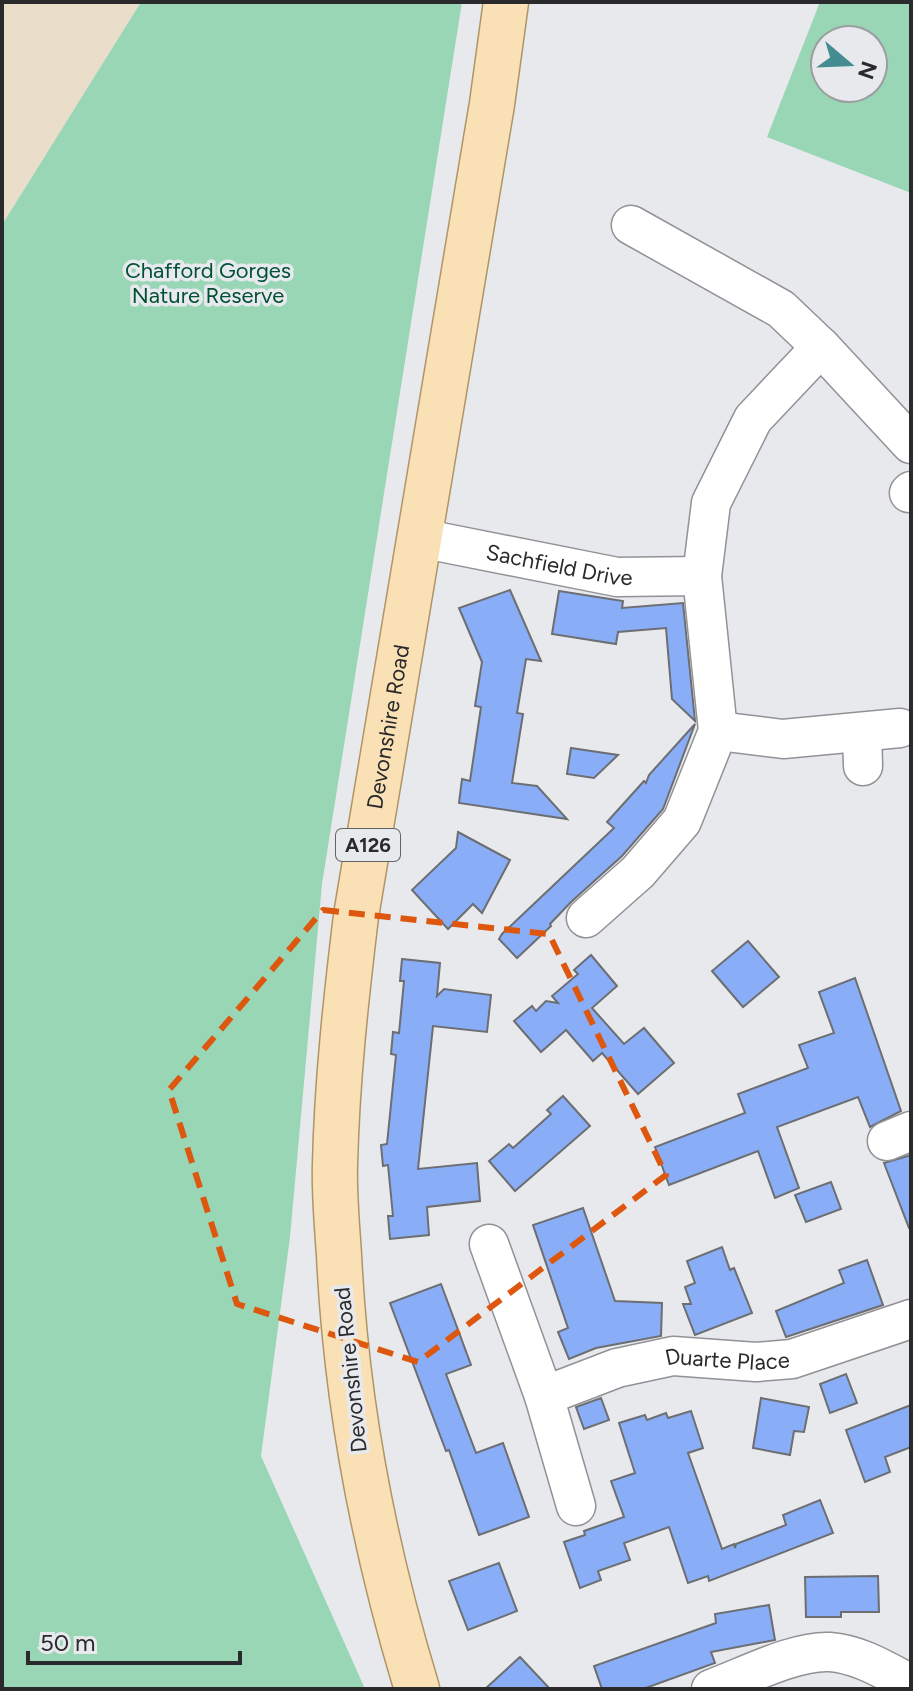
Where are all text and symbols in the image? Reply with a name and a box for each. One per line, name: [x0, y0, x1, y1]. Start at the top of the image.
north arrow: [809, 24, 889, 104]
text: N: [852, 58, 883, 83]
park label: Chafford Gorges Nature Reserve: [125, 257, 291, 309]
street label: Sachfield Drive: [484, 538, 632, 592]
street label: Devonshire Road: [361, 643, 415, 811]
road number: A126: [336, 829, 400, 861]
street label: Devonshire Road: [328, 1286, 373, 1454]
street label: Duarte Place: [663, 1342, 791, 1376]
scale bar: [28, 1615, 240, 1665]
text: 50 m: [40, 1628, 96, 1657]

